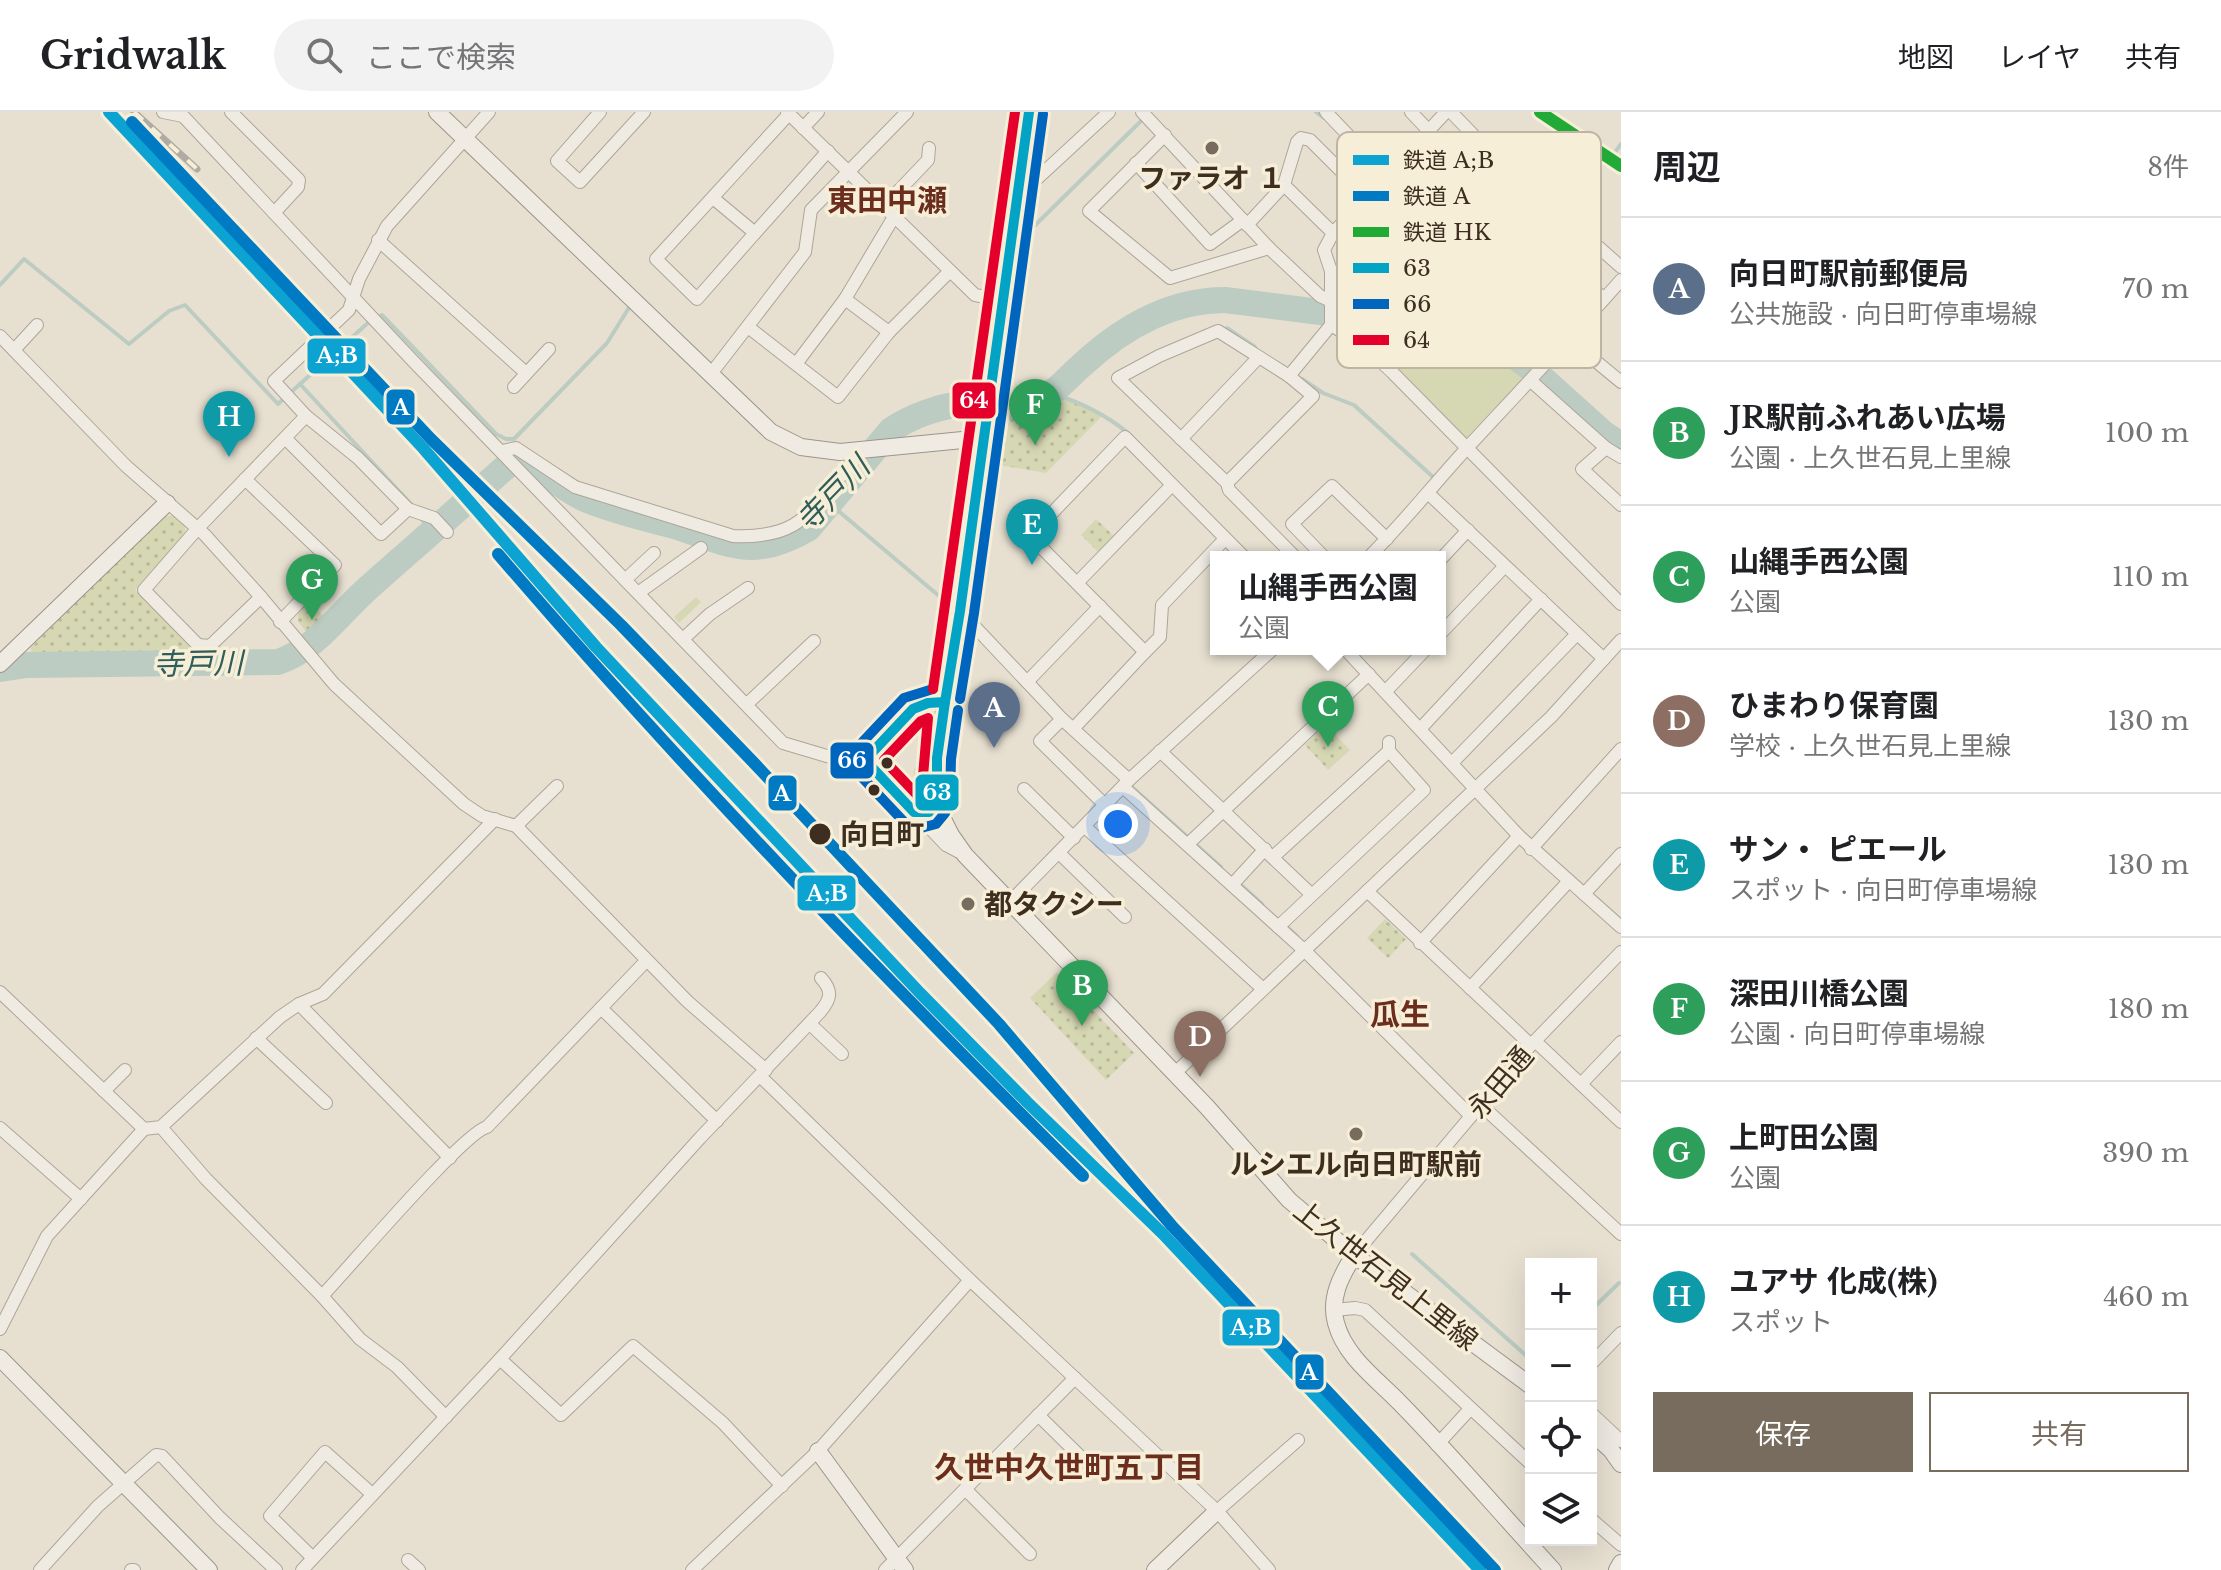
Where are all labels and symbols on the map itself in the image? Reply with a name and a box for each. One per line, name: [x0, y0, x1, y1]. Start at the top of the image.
legend: [1337, 132, 1601, 368]
marker: ファラオ １: [1203, 139, 1221, 157]
text: 鉄道 A;B: [1403, 147, 1494, 174]
place label: ファラオ １: [1138, 161, 1286, 196]
district label: 東田中瀬: [827, 182, 947, 219]
text: 鉄道 A: [1403, 183, 1471, 210]
text: 鉄道 HK: [1403, 219, 1492, 246]
text: 63: [1403, 255, 1431, 282]
text: 66: [1403, 291, 1431, 318]
text: 64: [1403, 327, 1430, 354]
line badge: A;B: [306, 337, 367, 375]
text: A;B: [315, 342, 358, 369]
pin: F: [1009, 379, 1061, 445]
line badge: 64: [951, 381, 997, 420]
text: 64: [959, 387, 989, 414]
line badge: A: [385, 388, 416, 426]
pin: H: [203, 391, 255, 457]
text: A: [391, 394, 411, 421]
water label: 寺戸川: [788, 446, 879, 539]
pin: E: [1006, 499, 1058, 565]
pin: G: [286, 554, 338, 620]
water label: 寺戸川: [153, 644, 246, 683]
pin: C: [1302, 681, 1354, 747]
pin: A: [968, 682, 1020, 748]
line badge: 66: [829, 741, 875, 780]
text: 66: [837, 747, 867, 774]
unlabelled marker: [879, 755, 895, 771]
line badge: 63: [914, 773, 960, 812]
line badge: A: [767, 774, 798, 812]
text: 63: [923, 779, 951, 806]
text: A: [772, 780, 792, 807]
unlabelled marker: [866, 782, 882, 798]
your location: [1098, 804, 1138, 844]
place label: 向日町: [840, 817, 924, 852]
marker: 向日町: [807, 821, 833, 847]
line badge: A;B: [796, 874, 857, 912]
text: A;B: [805, 880, 848, 907]
place label: 都タクシー: [984, 887, 1124, 922]
marker: 都タクシー: [959, 895, 977, 913]
pin: B: [1056, 960, 1108, 1026]
district label: 瓜生: [1370, 996, 1430, 1033]
pin: D: [1174, 1011, 1226, 1077]
street label: 永田通: [1460, 1039, 1541, 1126]
marker: ルシエル向日町駅前: [1347, 1125, 1365, 1143]
place label: ルシエル向日町駅前: [1230, 1147, 1482, 1182]
street label: 上久世石見上里線: [1287, 1193, 1485, 1358]
line badge: A;B: [1221, 1308, 1281, 1347]
text: A;B: [1229, 1314, 1272, 1341]
line badge: A: [1294, 1353, 1325, 1391]
text: A: [1299, 1359, 1319, 1386]
district label: 久世中久世町五丁目: [934, 1449, 1204, 1486]

